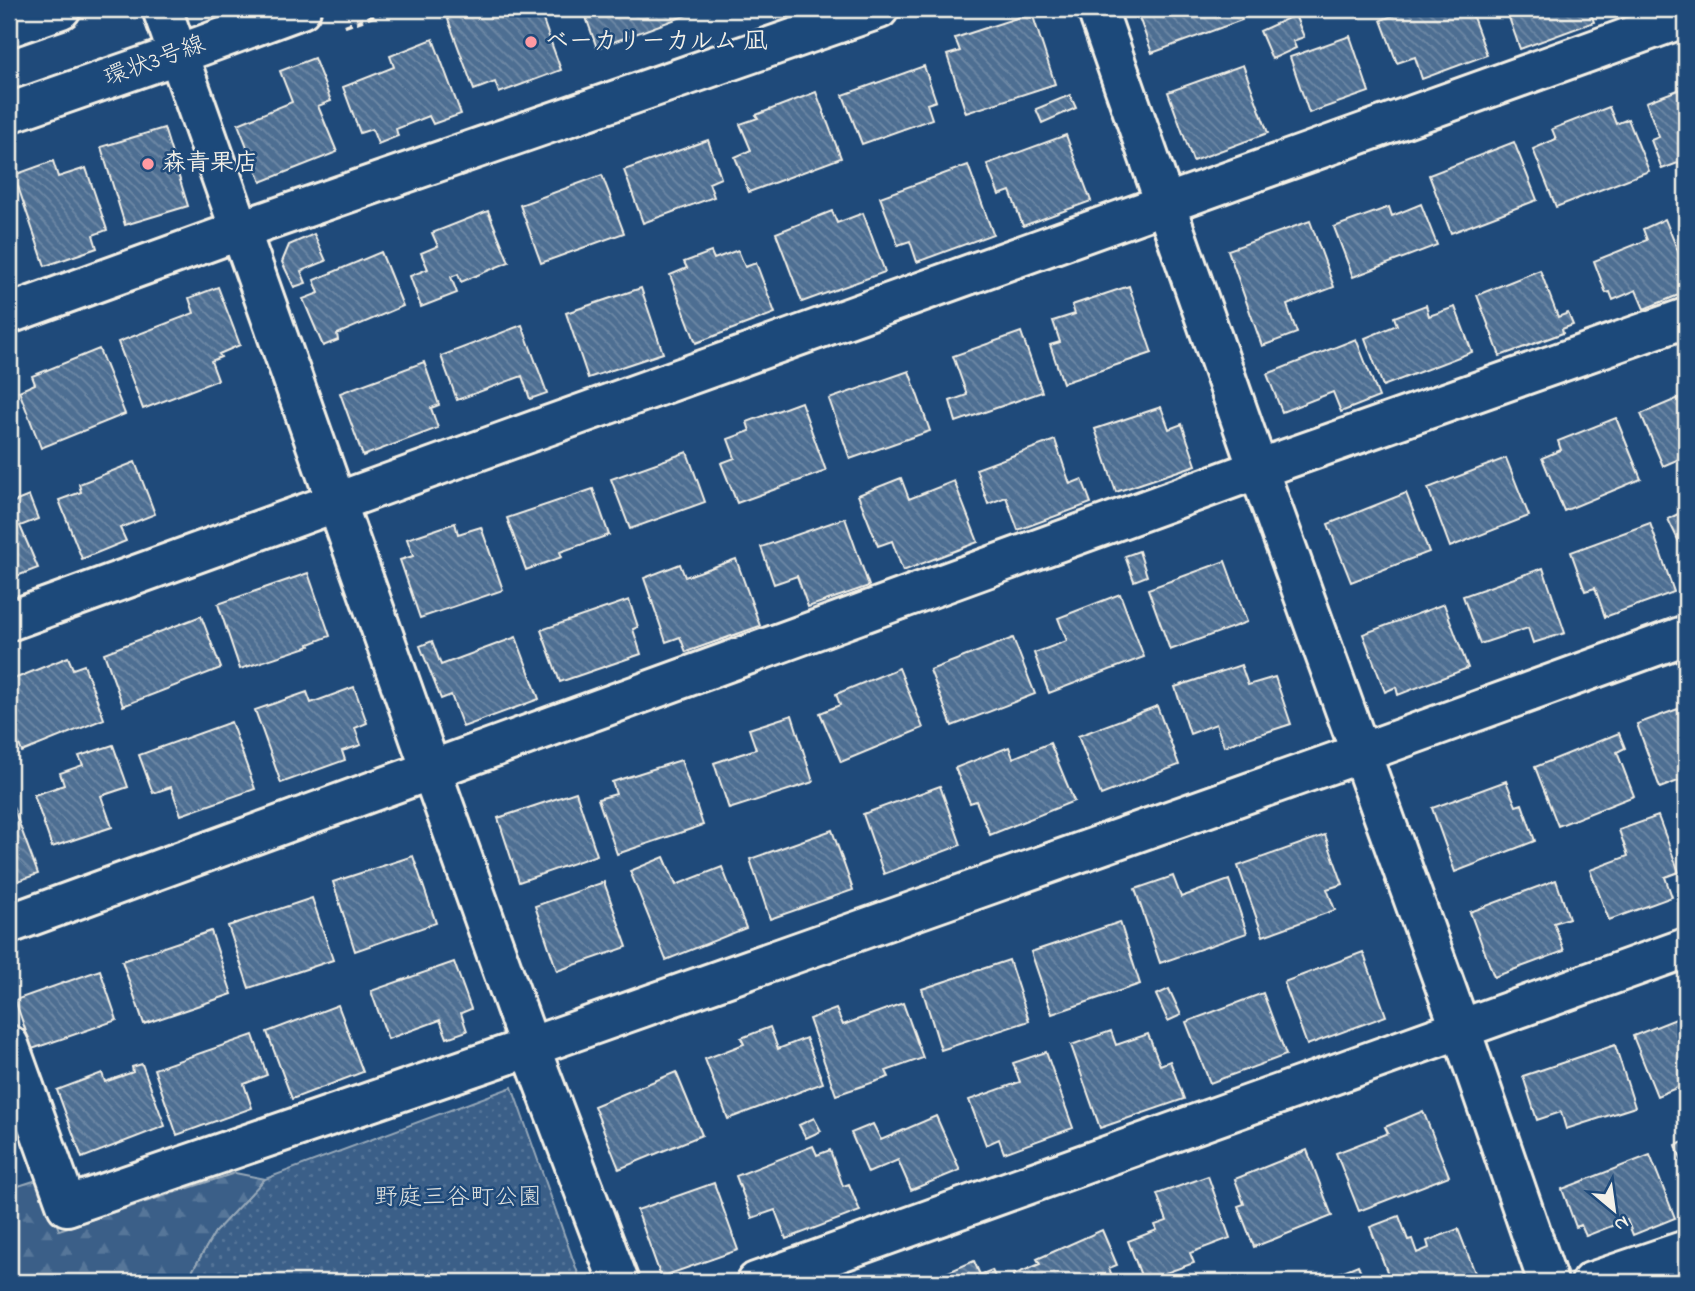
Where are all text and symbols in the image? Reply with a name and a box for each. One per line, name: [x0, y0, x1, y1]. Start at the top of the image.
place label: ベーカリーカルム 凪: [545, 25, 767, 60]
street label: 環状3号線: [99, 27, 211, 97]
marker: ベーカリーカルム 凪: [523, 34, 539, 50]
place label: 森青果店: [162, 147, 258, 182]
marker: 森青果店: [140, 156, 156, 172]
north arrow: [1580, 1176, 1650, 1246]
park label: 野庭三谷町公園: [374, 1181, 542, 1216]
text: N: [1609, 1208, 1633, 1238]

